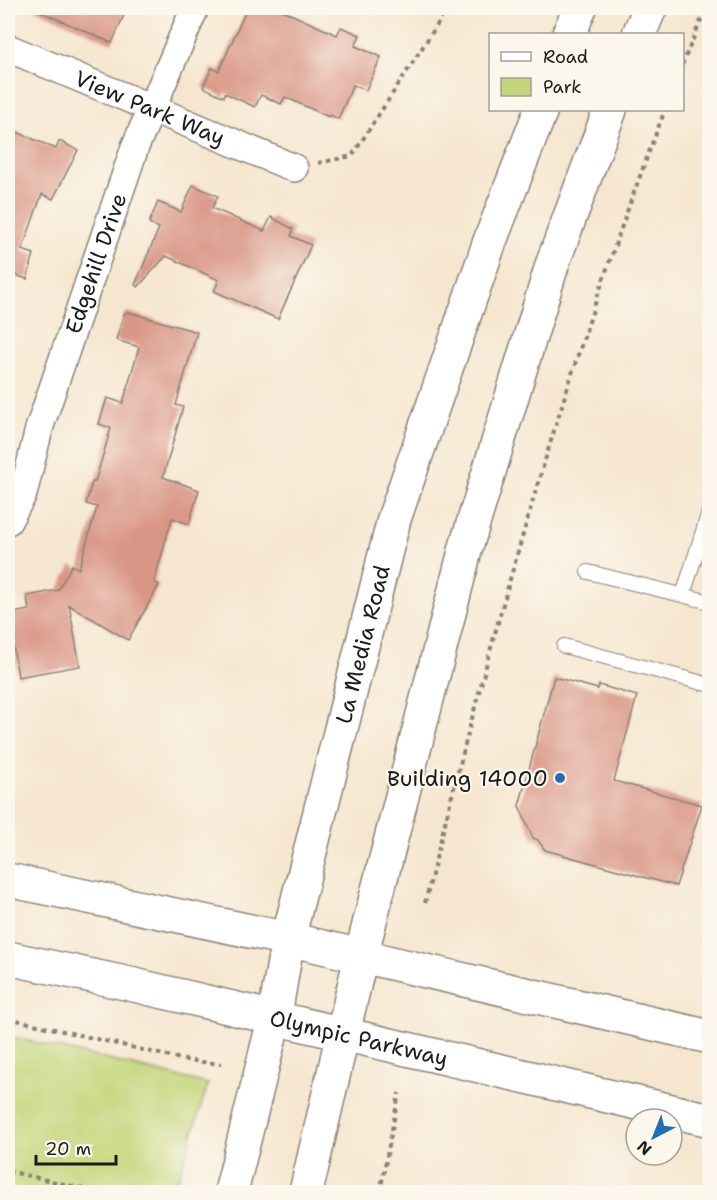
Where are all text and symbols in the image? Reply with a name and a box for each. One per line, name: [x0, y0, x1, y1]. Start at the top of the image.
legend: [489, 33, 684, 111]
text: Road: [543, 45, 588, 69]
street label: View Park Way: [70, 64, 229, 152]
text: Park: [543, 75, 582, 99]
street label: Edgehill Drive: [59, 189, 133, 337]
street label: La Media Road: [329, 562, 397, 727]
place label: Building 14000: [387, 764, 548, 793]
marker: Building 14000: [553, 771, 567, 785]
street label: Olympic Parkway: [267, 1003, 451, 1073]
north arrow: [624, 1107, 684, 1167]
scale bar: [36, 1128, 116, 1166]
text: N: [633, 1136, 656, 1160]
text: 20 m: [45, 1137, 91, 1161]

